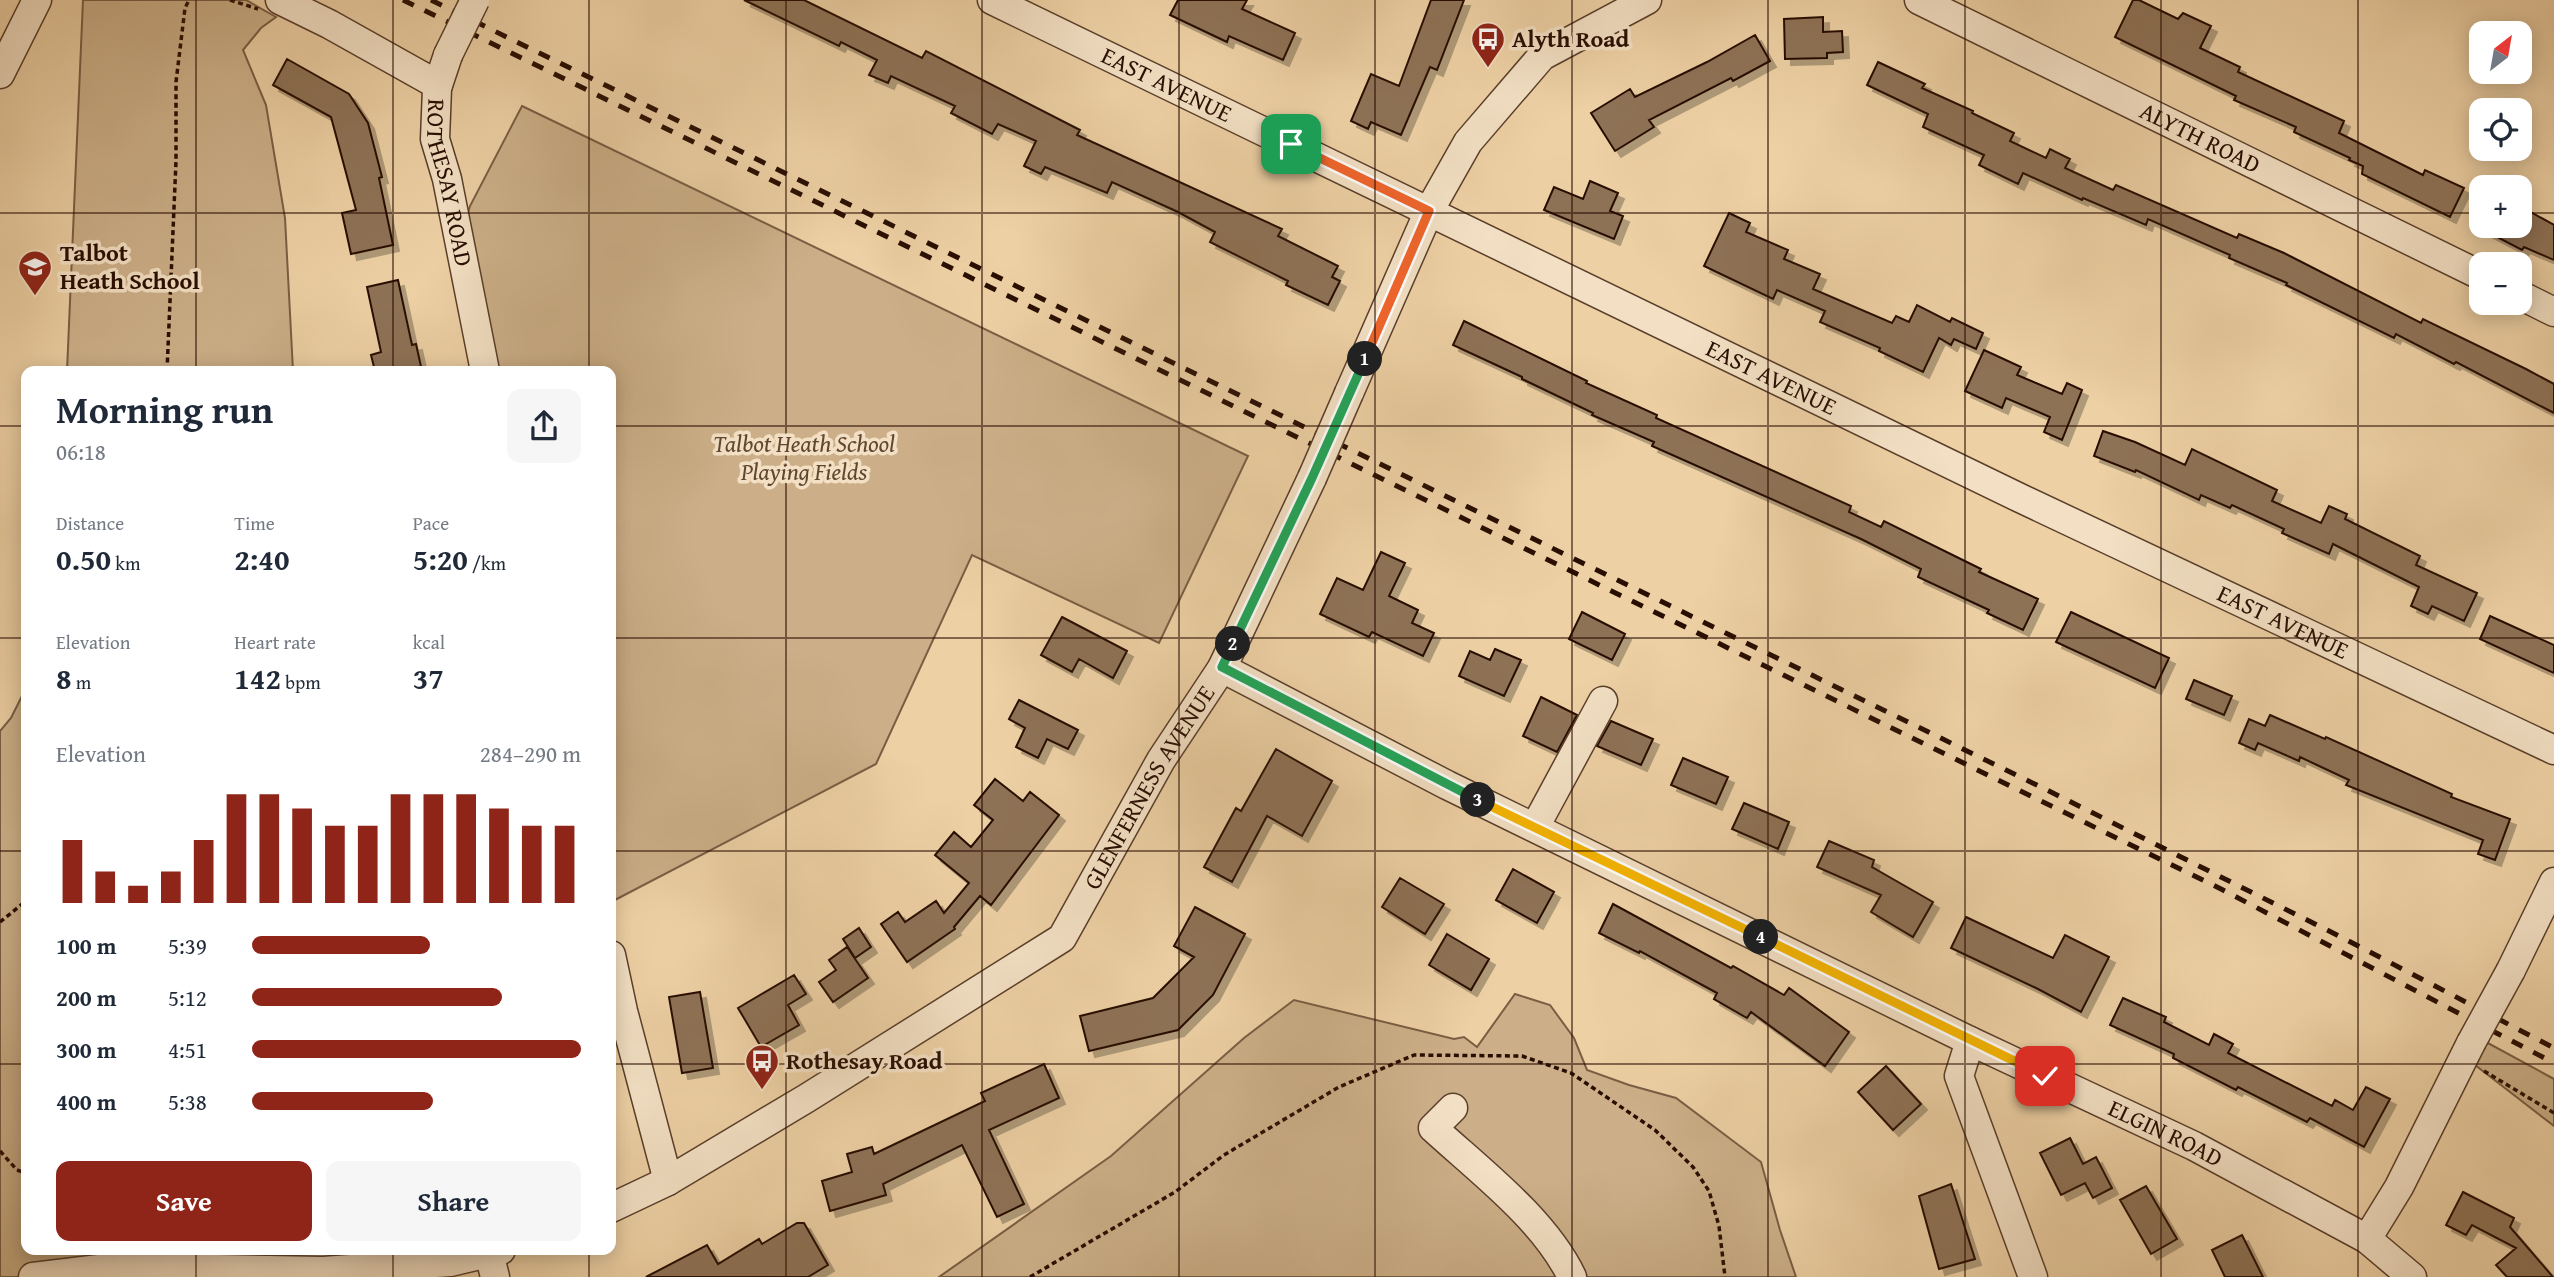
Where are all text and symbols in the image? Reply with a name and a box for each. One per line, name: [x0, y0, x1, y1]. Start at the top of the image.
bus stop icon: Alyth Road: [1469, 20, 1507, 69]
place label: Alyth Road: [1512, 21, 1630, 56]
north arrow: [2469, 21, 2532, 84]
map controls: [2469, 21, 2532, 315]
street label: EAST AVENUE: [1096, 38, 1238, 131]
street label: ALYTH ROAD: [2134, 93, 2267, 182]
street label: ROTHESAY ROAD: [418, 98, 482, 269]
button: locate: [2469, 98, 2532, 161]
pin: [1261, 114, 1321, 174]
icon: arrive: [1272, 125, 1310, 163]
button: +: [2469, 175, 2532, 238]
place label: Talbot Heath School: [60, 235, 200, 298]
school or university icon: Talbot Heath School: [16, 248, 54, 297]
button: −: [2469, 252, 2532, 315]
street label: EAST AVENUE: [1700, 331, 1843, 424]
pin: 1: [1348, 342, 1382, 376]
text: 1: [1360, 344, 1369, 372]
text: Morning run: [56, 381, 273, 437]
button: share: [507, 389, 581, 463]
park label: Talbot Heath School Playing Fields: [713, 426, 895, 489]
text: 06:18: [56, 435, 106, 468]
text: Distance: [56, 509, 124, 537]
text: Time: [234, 509, 275, 537]
text: Pace: [413, 509, 449, 537]
text: 0.50: [56, 537, 111, 581]
text: 2:40: [234, 537, 289, 581]
text: 5:20: [413, 537, 468, 581]
text: km: [111, 549, 140, 577]
text: /km: [468, 549, 506, 577]
street label: EAST AVENUE: [2212, 576, 2355, 668]
pin: 2: [1216, 626, 1250, 662]
text: Elevation: [56, 628, 130, 656]
text: Heart rate: [234, 628, 316, 656]
text: kcal: [413, 628, 445, 656]
text: 2: [1228, 629, 1237, 657]
text: 8: [56, 656, 72, 700]
text: 142: [234, 656, 281, 700]
text: 37: [413, 656, 444, 700]
text: m: [72, 668, 91, 696]
text: bpm: [281, 668, 321, 696]
street label: GLENFERNESS AVENUE: [1074, 678, 1223, 896]
text: Elevation: [56, 737, 146, 770]
text: 284–290 m: [480, 737, 581, 770]
pin: 3: [1460, 782, 1496, 818]
text: 3: [1473, 785, 1482, 813]
pin: 4: [1744, 920, 1778, 954]
text: 4: [1756, 922, 1765, 950]
text: 100 m: [56, 929, 117, 962]
text: 5:39: [168, 929, 207, 962]
text: 200 m: [56, 981, 117, 1014]
text: 5:12: [168, 981, 207, 1014]
text: 300 m: [56, 1033, 117, 1066]
text: 4:51: [168, 1033, 207, 1066]
bus stop icon: Rothesay Road: [743, 1042, 781, 1091]
place label: Rothesay Road: [786, 1043, 943, 1078]
pin: [2015, 1046, 2075, 1106]
icon: check: [2026, 1057, 2064, 1095]
text: 400 m: [56, 1085, 117, 1118]
text: 5:38: [168, 1085, 207, 1118]
street label: ELGIN ROAD: [2103, 1090, 2229, 1175]
button: Save: [56, 1161, 312, 1241]
button: Share: [326, 1161, 581, 1241]

